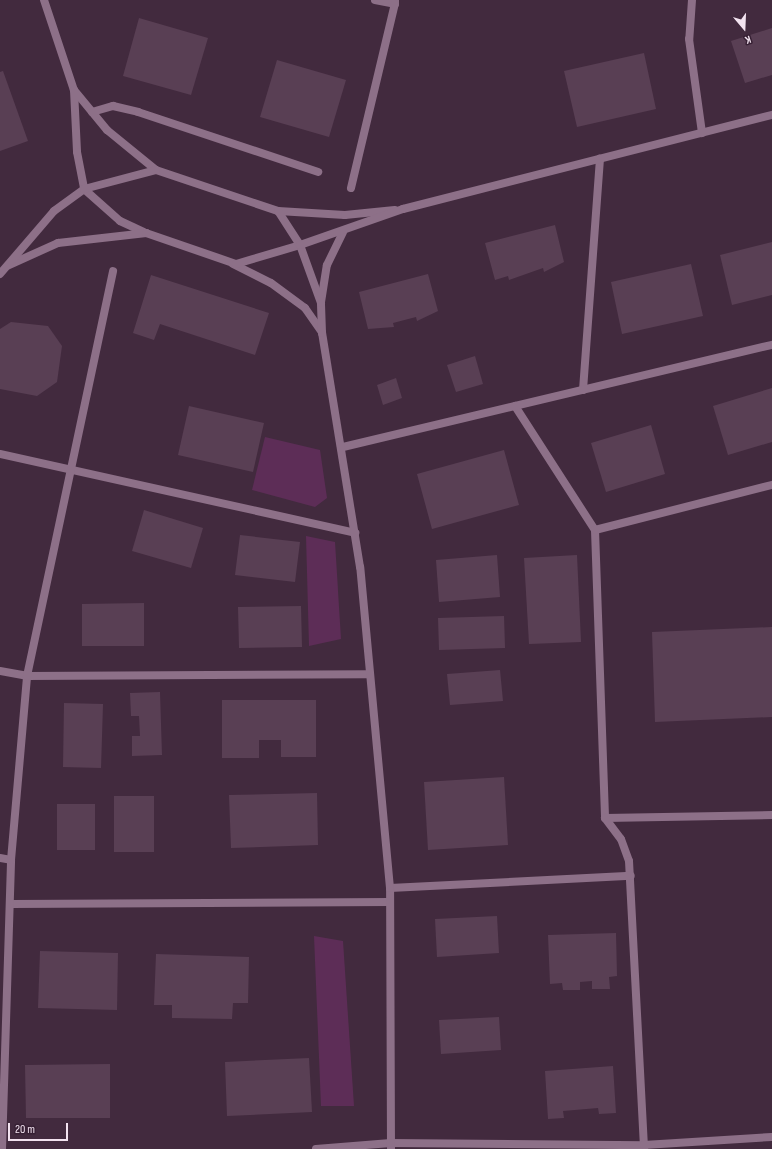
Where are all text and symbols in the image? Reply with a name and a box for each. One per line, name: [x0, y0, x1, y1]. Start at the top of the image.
north arrow: [724, 8, 764, 48]
text: K: [743, 33, 753, 47]
scale bar: [10, 1115, 70, 1141]
text: 20 m: [15, 1122, 35, 1137]

